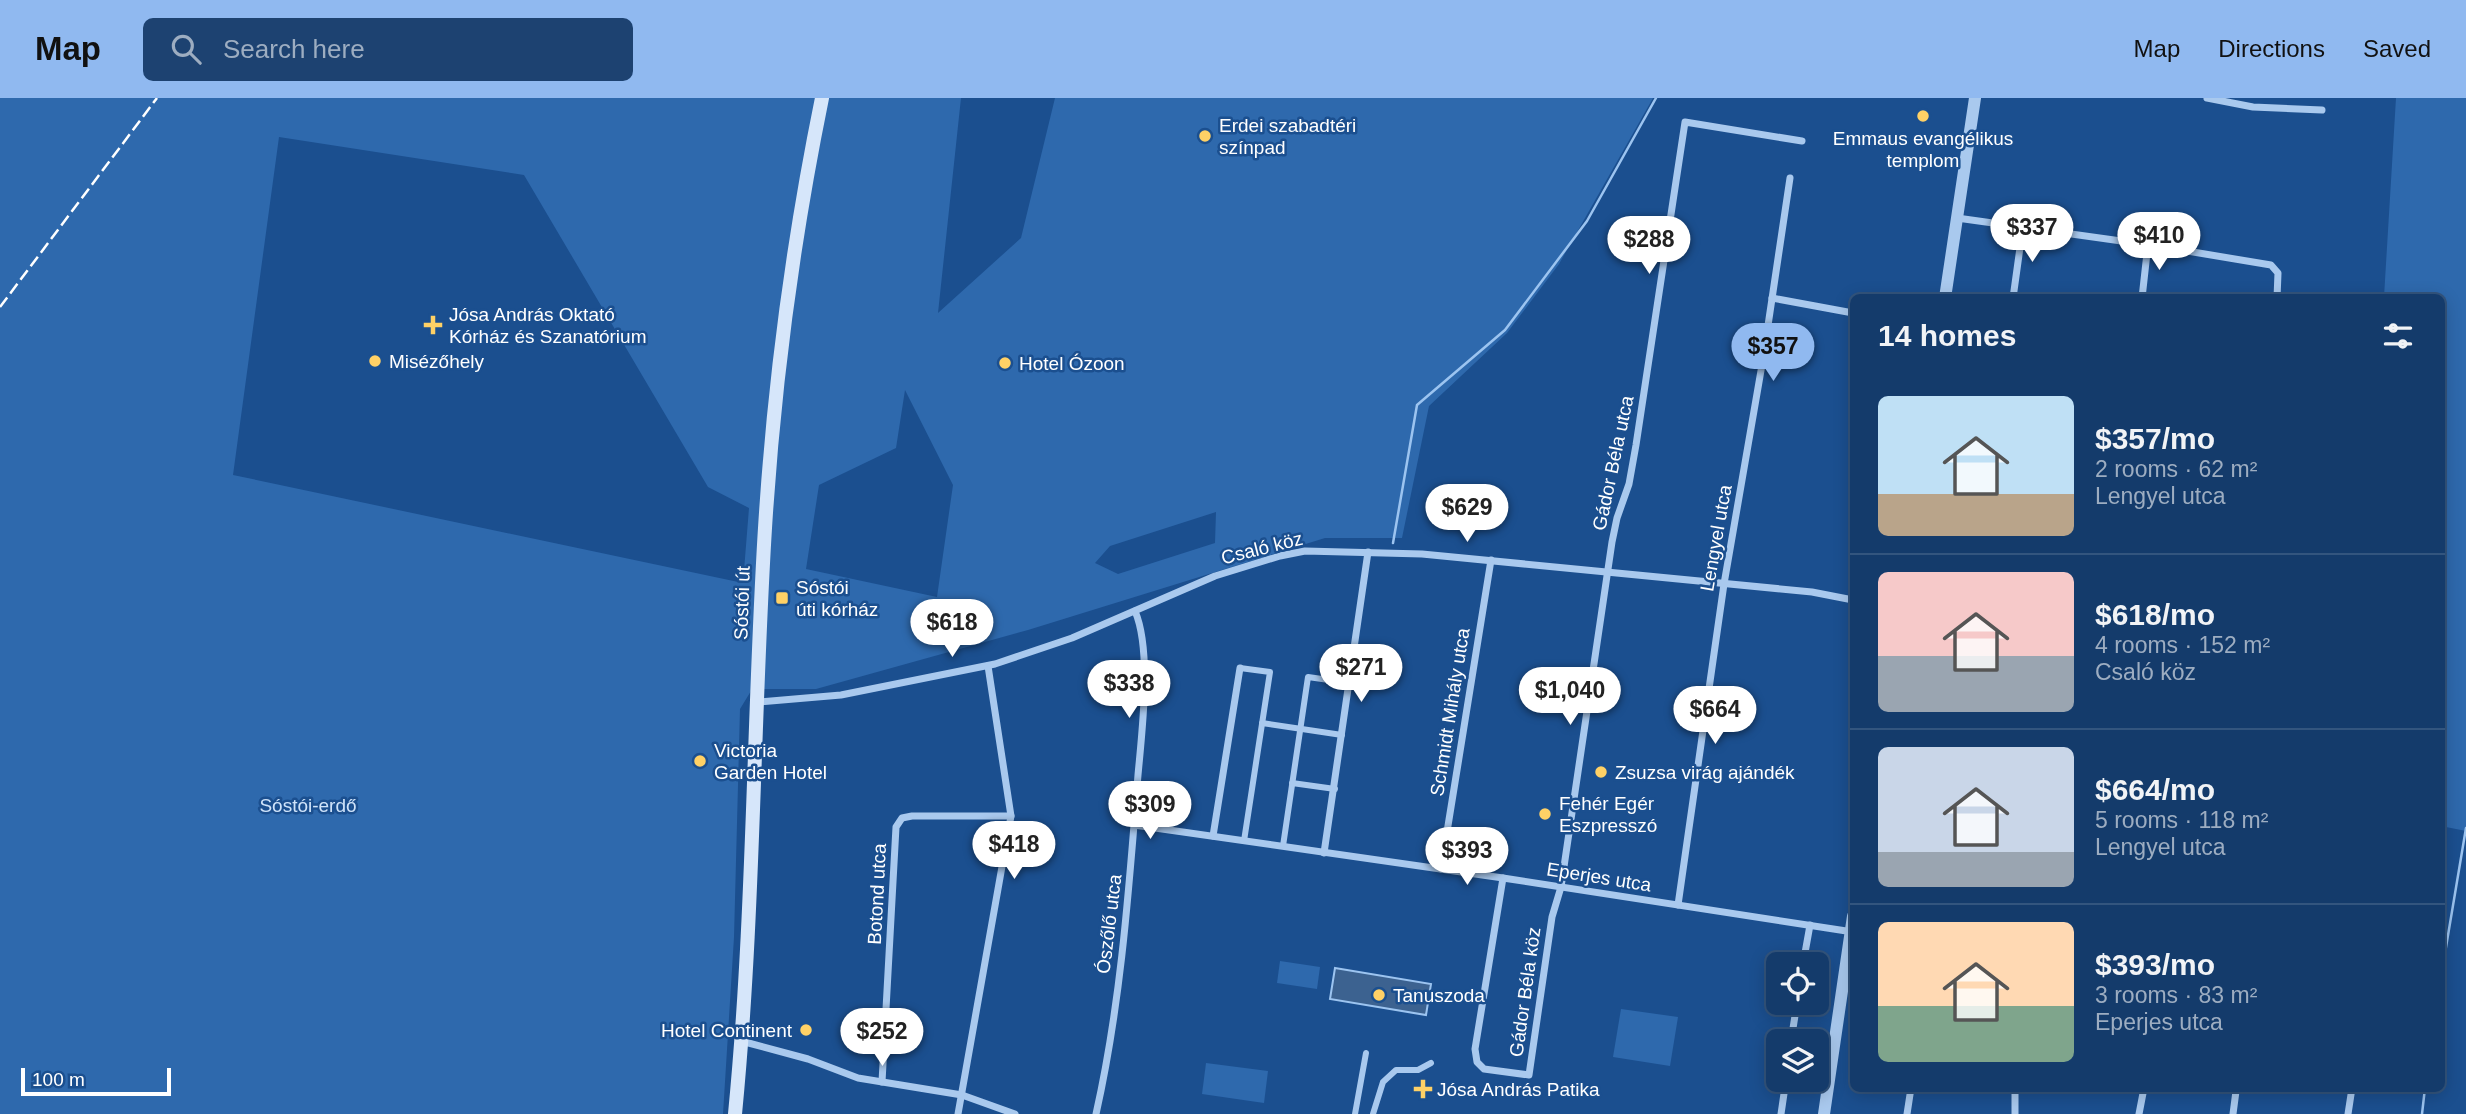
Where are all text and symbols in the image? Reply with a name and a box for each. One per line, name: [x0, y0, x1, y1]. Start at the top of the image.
search box: [143, 18, 633, 81]
text: Map: [35, 30, 101, 67]
icon: search: [167, 30, 205, 68]
text: Search here: [223, 34, 365, 64]
text: Map: [2134, 35, 2180, 62]
text: Directions: [2218, 35, 2325, 62]
text: Saved: [2363, 35, 2431, 62]
marker: Emmaus evangélikus templom: [1915, 108, 1931, 124]
place label: Erdei szabadtéri színpad: [1219, 115, 1356, 158]
marker: Erdei szabadtéri színpad: [1197, 128, 1213, 144]
place label: Emmaus evangélikus templom: [1833, 128, 2013, 171]
pin: $337: [1991, 204, 2073, 264]
pin: $410: [2118, 212, 2200, 272]
text: $337: [2006, 214, 2058, 240]
pin: $288: [1608, 216, 1690, 276]
text: $410: [2133, 222, 2185, 248]
text: $288: [1623, 226, 1675, 252]
place label: Jósa András Oktató Kórház és Szanatórium: [449, 304, 647, 347]
marker: Jósa András Oktató Kórház és Szanatórium: [423, 315, 443, 335]
icon: filters: [2379, 317, 2417, 355]
text: 14 homes: [1878, 319, 2016, 352]
pin: $357: [1732, 324, 1814, 383]
text: $357: [1747, 333, 1799, 359]
place label: Misézőhely: [389, 351, 485, 372]
marker: Misézőhely: [367, 353, 383, 369]
place label: Hotel Ózoon: [1019, 353, 1125, 374]
marker: Hotel Ózoon: [997, 355, 1013, 371]
street label: Gádor Béla utca: [1588, 393, 1638, 532]
text: $357/mo: [2095, 422, 2215, 455]
icon: home: [1934, 424, 2018, 508]
text: 2 rooms · 62 m²: [2095, 456, 2257, 482]
street label: Lengyel utca: [1696, 483, 1736, 593]
text: Lengyel utca: [2095, 483, 2225, 509]
pin: $629: [1426, 484, 1508, 544]
text: $629: [1441, 494, 1493, 520]
street label: Csaló köz: [1219, 528, 1305, 568]
street label: Sóstói út: [730, 565, 754, 640]
place label: Sóstói úti kórház: [796, 577, 878, 620]
marker: Sóstói úti kórház: [774, 590, 790, 606]
text: $618/mo: [2095, 598, 2215, 631]
pin: $618: [911, 600, 993, 659]
icon: home: [1934, 600, 2018, 684]
text: $618: [926, 609, 978, 635]
street label: Schmidt Mihály utca: [1426, 626, 1474, 798]
text: 4 rooms · 152 m²: [2095, 632, 2270, 658]
pin: $271: [1320, 644, 1402, 704]
text: $271: [1335, 654, 1387, 680]
text: Csaló köz: [2095, 659, 2196, 685]
pin: $338: [1088, 660, 1170, 720]
pin: $1,040: [1513, 668, 1627, 727]
text: $338: [1103, 670, 1155, 696]
text: $1,040: [1535, 677, 1605, 703]
pin: $664: [1674, 686, 1756, 746]
text: $664: [1689, 696, 1741, 722]
place label: Victoria Garden Hotel: [714, 740, 827, 783]
marker: Victoria Garden Hotel: [692, 753, 708, 769]
place label: Zsuzsa virág ajándék: [1615, 762, 1795, 783]
marker: Zsuzsa virág ajándék: [1593, 764, 1609, 780]
text: $664/mo: [2095, 773, 2215, 806]
icon: home: [1934, 775, 2018, 859]
pin: $309: [1109, 782, 1191, 841]
text: $309: [1124, 791, 1176, 817]
place label: Fehér Egér Eszpresszó: [1559, 793, 1657, 836]
park label: Sóstói-erdő: [259, 795, 357, 816]
marker: Fehér Egér Eszpresszó: [1537, 806, 1553, 822]
text: 5 rooms · 118 m²: [2095, 807, 2268, 833]
pin: $418: [973, 822, 1055, 881]
pin: $393: [1426, 828, 1508, 887]
text: $418: [988, 831, 1040, 857]
text: Lengyel utca: [2095, 834, 2225, 860]
text: $393: [1441, 837, 1493, 863]
street label: Botond utca: [864, 842, 890, 945]
street label: Eperjes utca: [1545, 858, 1653, 896]
street label: Ószőlő utca: [1092, 873, 1126, 975]
street label: Gádor Béla köz: [1505, 926, 1545, 1058]
text: $393/mo: [2095, 948, 2215, 981]
icon: home: [1934, 950, 2018, 1034]
map controls: [1766, 952, 1829, 1092]
button: locate: [1766, 952, 1829, 1015]
text: 3 rooms · 83 m²: [2095, 982, 2257, 1008]
place label: Tanuszoda: [1393, 985, 1485, 1006]
marker: Tanuszoda: [1371, 987, 1387, 1003]
pin: $252: [841, 1009, 923, 1068]
text: Eperjes utca: [2095, 1009, 2223, 1035]
text: $252: [856, 1018, 908, 1044]
place label: Hotel Continent: [661, 1020, 793, 1041]
marker: Hotel Continent: [798, 1022, 814, 1038]
button: layers: [1766, 1029, 1829, 1092]
scale bar: [21, 1065, 172, 1097]
text: 100 m: [32, 1069, 85, 1090]
place label: Jósa András Patika: [1437, 1079, 1600, 1100]
marker: Jósa András Patika: [1415, 1081, 1431, 1097]

